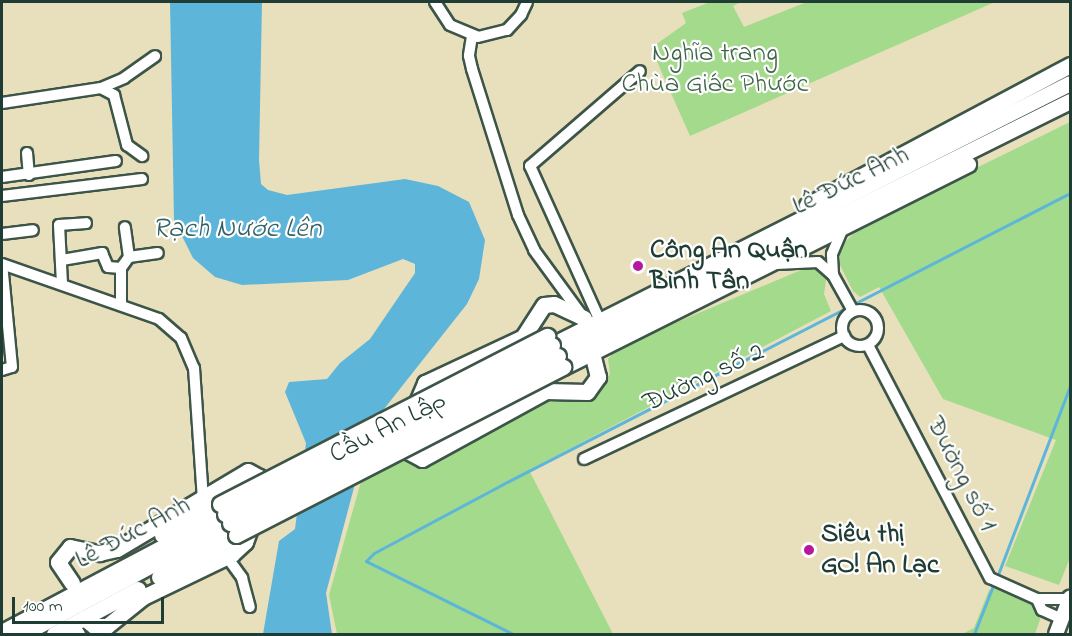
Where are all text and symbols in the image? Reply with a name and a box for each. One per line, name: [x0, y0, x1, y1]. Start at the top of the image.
park label: Nghĩa trang Chùa Giác Phước: [622, 37, 808, 100]
street label: Lê Đức Anh: [787, 139, 915, 223]
water label: Rạch Nước Lên: [153, 213, 321, 247]
place label: Công An Quận Bình Tân: [650, 234, 807, 297]
marker: Công An Quận Bình Tân: [631, 259, 645, 273]
street label: Đường số 2: [639, 336, 769, 420]
street label: Cầu An Lập: [324, 385, 452, 471]
street label: Đường số 1: [918, 411, 1004, 537]
street label: Lê Đức Anh: [70, 489, 196, 577]
place label: Siêu thị GO! An Lạc: [821, 518, 939, 581]
marker: Siêu thị GO! An Lạc: [802, 543, 816, 557]
scale bar: [15, 585, 166, 623]
text: 100 m: [23, 594, 63, 620]

